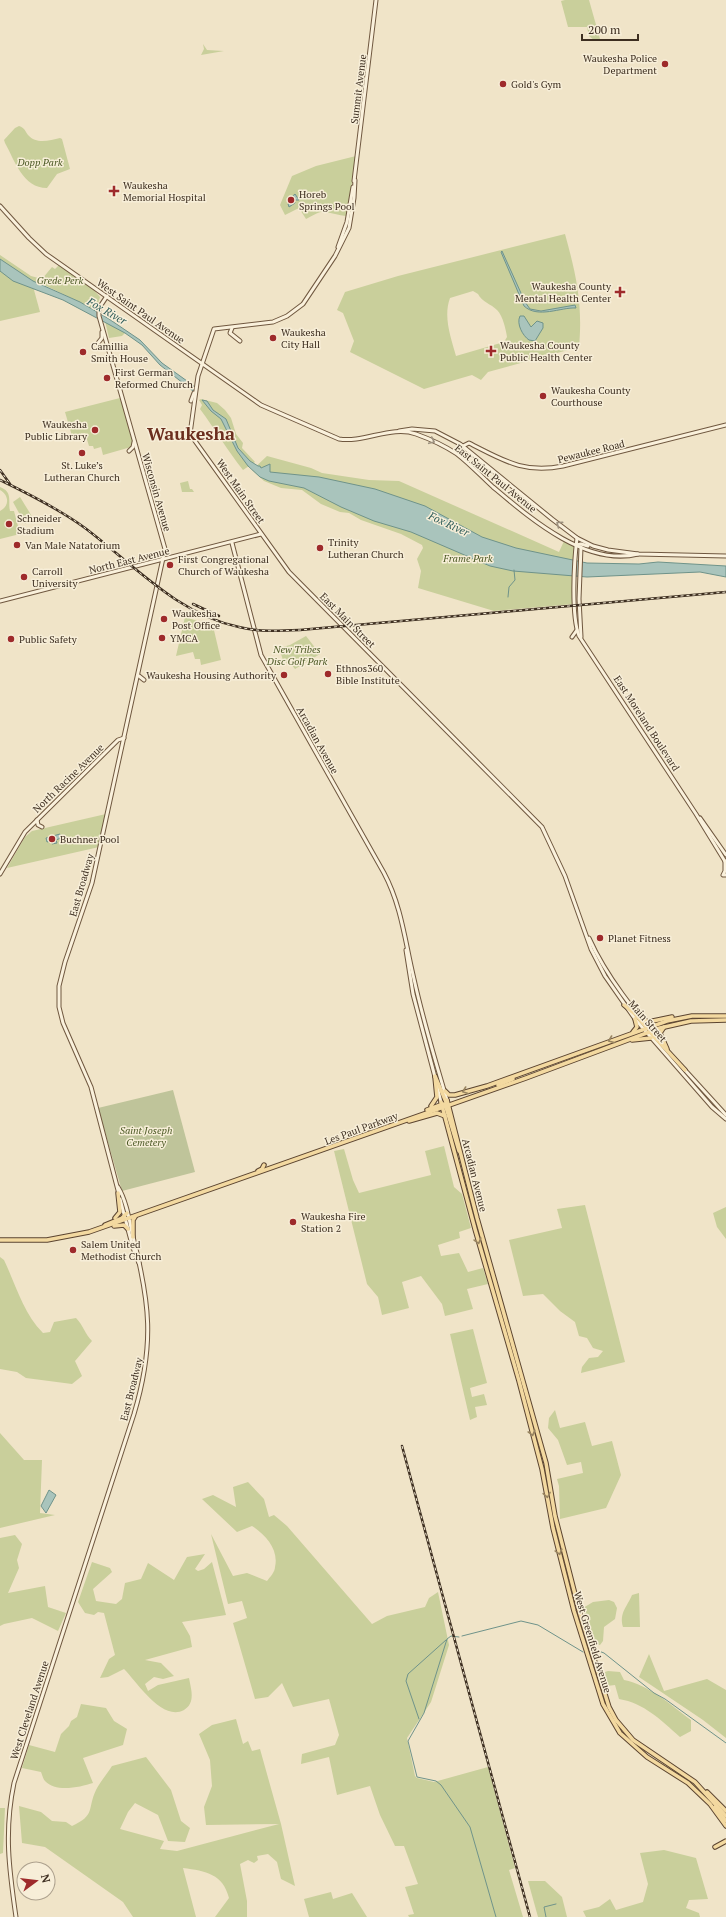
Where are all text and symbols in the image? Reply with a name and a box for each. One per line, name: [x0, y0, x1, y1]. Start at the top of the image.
scale bar: [582, 16, 638, 42]
text: 200 m: [588, 22, 621, 37]
place label: Waukesha Police Department: [583, 52, 657, 77]
street label: Summit Avenue: [348, 53, 369, 125]
marker: Waukesha Police Department: [660, 59, 670, 69]
place label: Gold's Gym: [511, 78, 562, 91]
marker: Gold's Gym: [498, 79, 508, 89]
park label: Dopp Park: [16, 156, 63, 169]
place label: Waukesha Memorial Hospital: [123, 179, 206, 204]
marker: Waukesha Memorial Hospital: [108, 185, 120, 197]
place label: Horeb Springs Pool: [299, 188, 355, 213]
marker: Horeb Springs Pool: [286, 195, 296, 205]
park label: Grede Perk: [37, 274, 83, 287]
street label: West Saint Paul Avenue: [94, 276, 187, 347]
place label: Waukesha County Mental Health Center: [515, 280, 612, 305]
marker: Waukesha County Mental Health Center: [614, 286, 626, 298]
water label: Fox River: [84, 294, 130, 328]
place label: Waukesha City Hall: [281, 326, 326, 351]
marker: Waukesha City Hall: [268, 333, 278, 343]
place label: Waukesha County Public Health Center: [500, 339, 593, 364]
place label: Camillia Smith House: [91, 340, 148, 365]
marker: Waukesha County Public Health Center: [485, 345, 497, 357]
marker: Camillia Smith House: [78, 347, 88, 357]
place label: First German Reformed Church: [115, 366, 193, 391]
marker: First German Reformed Church: [102, 373, 112, 383]
place label: Waukesha County Courthouse: [551, 384, 631, 409]
marker: Waukesha County Courthouse: [538, 391, 548, 401]
place label: Waukesha Public Library: [25, 418, 88, 443]
district label: Waukesha: [147, 421, 235, 445]
marker: Waukesha Public Library: [90, 425, 100, 435]
one-way arrow: [428, 437, 435, 445]
street label: Pewaukee Road: [556, 437, 626, 466]
street label: East Saint Paul Avenue: [452, 441, 539, 515]
marker: St. Luke’s Lutheran Church: [77, 448, 87, 458]
street label: Wisconsin Avenue: [139, 451, 174, 533]
street label: West Main Street: [213, 456, 268, 526]
place label: St. Luke’s Lutheran Church: [44, 459, 120, 484]
water label: Fox River: [426, 508, 472, 540]
place label: Schneider Stadium: [17, 512, 61, 537]
marker: Schneider Stadium: [4, 519, 14, 529]
one-way arrow: [556, 522, 563, 529]
place label: Trinity Lutheran Church: [328, 536, 404, 561]
place label: Van Male Natatorium: [25, 539, 121, 552]
marker: Van Male Natatorium: [12, 540, 22, 550]
marker: Trinity Lutheran Church: [315, 543, 325, 553]
street label: North East Avenue: [87, 544, 171, 577]
park label: Frame Park: [442, 552, 493, 565]
place label: First Congregational Church of Waukesha: [178, 553, 269, 578]
marker: First Congregational Church of Waukesha: [165, 560, 175, 570]
place label: Carroll University: [32, 565, 78, 590]
marker: Carroll University: [19, 572, 29, 582]
street label: East Main Street: [317, 590, 378, 651]
place label: Waukesha Post Office: [172, 607, 220, 632]
marker: Waukesha Post Office: [159, 614, 169, 624]
place label: YMCA: [170, 632, 198, 645]
place label: Public Safety: [19, 633, 78, 646]
marker: YMCA: [157, 633, 167, 643]
marker: Public Safety: [6, 634, 16, 644]
park label: New Tribes Disc Golf Park: [266, 643, 327, 668]
place label: Ethnos360 Bible Institute: [336, 662, 400, 687]
place label: Waukesha Housing Authority: [146, 669, 277, 682]
marker: Ethnos360 Bible Institute: [323, 669, 333, 679]
marker: Waukesha Housing Authority: [279, 670, 289, 680]
street label: East Moreland Boulevard: [611, 673, 683, 774]
street label: Arcadian Avenue: [294, 704, 341, 776]
street label: North Racine Avenue: [30, 741, 107, 816]
place label: Buchner Pool: [60, 833, 119, 846]
marker: Buchner Pool: [47, 834, 57, 844]
street label: East Broadway: [66, 851, 97, 918]
place label: Planet Fitness: [608, 932, 671, 945]
marker: Planet Fitness: [595, 933, 605, 943]
street label: Main Street: [626, 998, 670, 1045]
one-way arrow: [607, 1035, 614, 1043]
one-way arrow: [462, 1087, 469, 1095]
street label: Les Paul Parkway: [323, 1109, 400, 1148]
park label: Saint Joseph Cemetery: [120, 1124, 172, 1149]
street label: Arcadian Avenue: [459, 1137, 490, 1213]
place label: Waukesha Fire Station 2: [301, 1210, 366, 1235]
marker: Waukesha Fire Station 2: [288, 1217, 298, 1227]
one-way arrow: [473, 1237, 482, 1244]
place label: Salem United Methodist Church: [81, 1238, 161, 1263]
marker: Salem United Methodist Church: [68, 1245, 78, 1255]
street label: East Broadway: [117, 1355, 146, 1422]
one-way arrow: [528, 1430, 536, 1436]
one-way arrow: [542, 1492, 551, 1498]
one-way arrow: [555, 1549, 563, 1556]
street label: West Greenfield Avenue: [571, 1590, 614, 1694]
street label: West Cleveland Avenue: [7, 1659, 52, 1761]
north arrow: [16, 1861, 56, 1901]
text: N: [38, 1873, 54, 1885]

